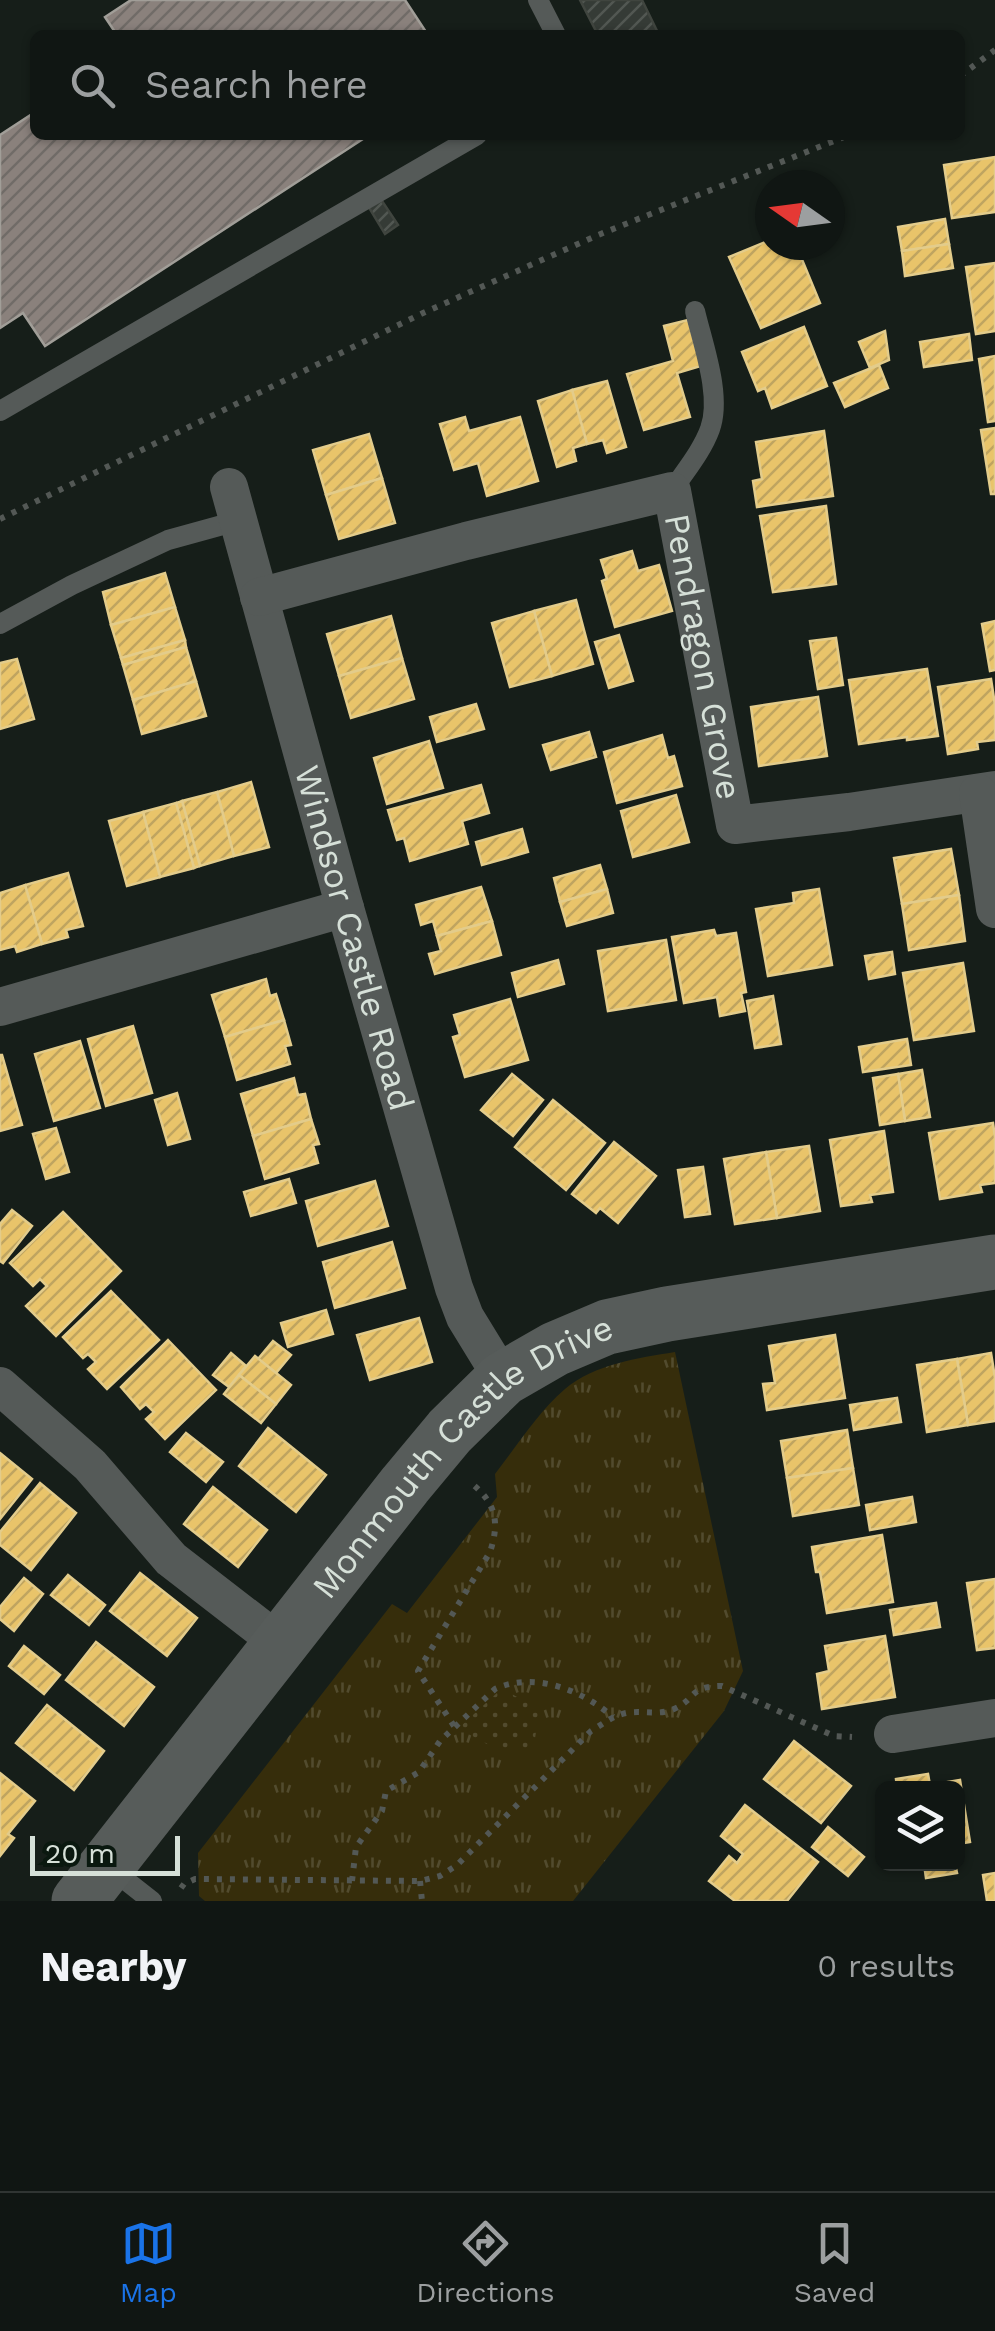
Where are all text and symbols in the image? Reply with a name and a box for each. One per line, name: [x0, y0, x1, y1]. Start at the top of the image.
search box: [30, 30, 965, 140]
icon: search: [65, 58, 120, 113]
text: Search here: [145, 63, 368, 107]
north arrow: [755, 170, 845, 260]
street label: Pendragon Grove: [656, 510, 751, 803]
street label: Windsor Castle Road: [286, 761, 423, 1115]
street label: Monmouth Castle Drive: [303, 1306, 619, 1607]
map controls: [875, 1781, 965, 1871]
button: layers: [875, 1781, 965, 1871]
scale bar: [30, 1831, 180, 1876]
text: 20 m: [45, 1837, 115, 1870]
text: Nearby: [40, 1942, 187, 1991]
text: 0 results: [817, 1947, 955, 1985]
tab: Map: [120, 2216, 177, 2309]
tab: Directions: [416, 2216, 555, 2309]
tab: Saved: [794, 2216, 875, 2309]

